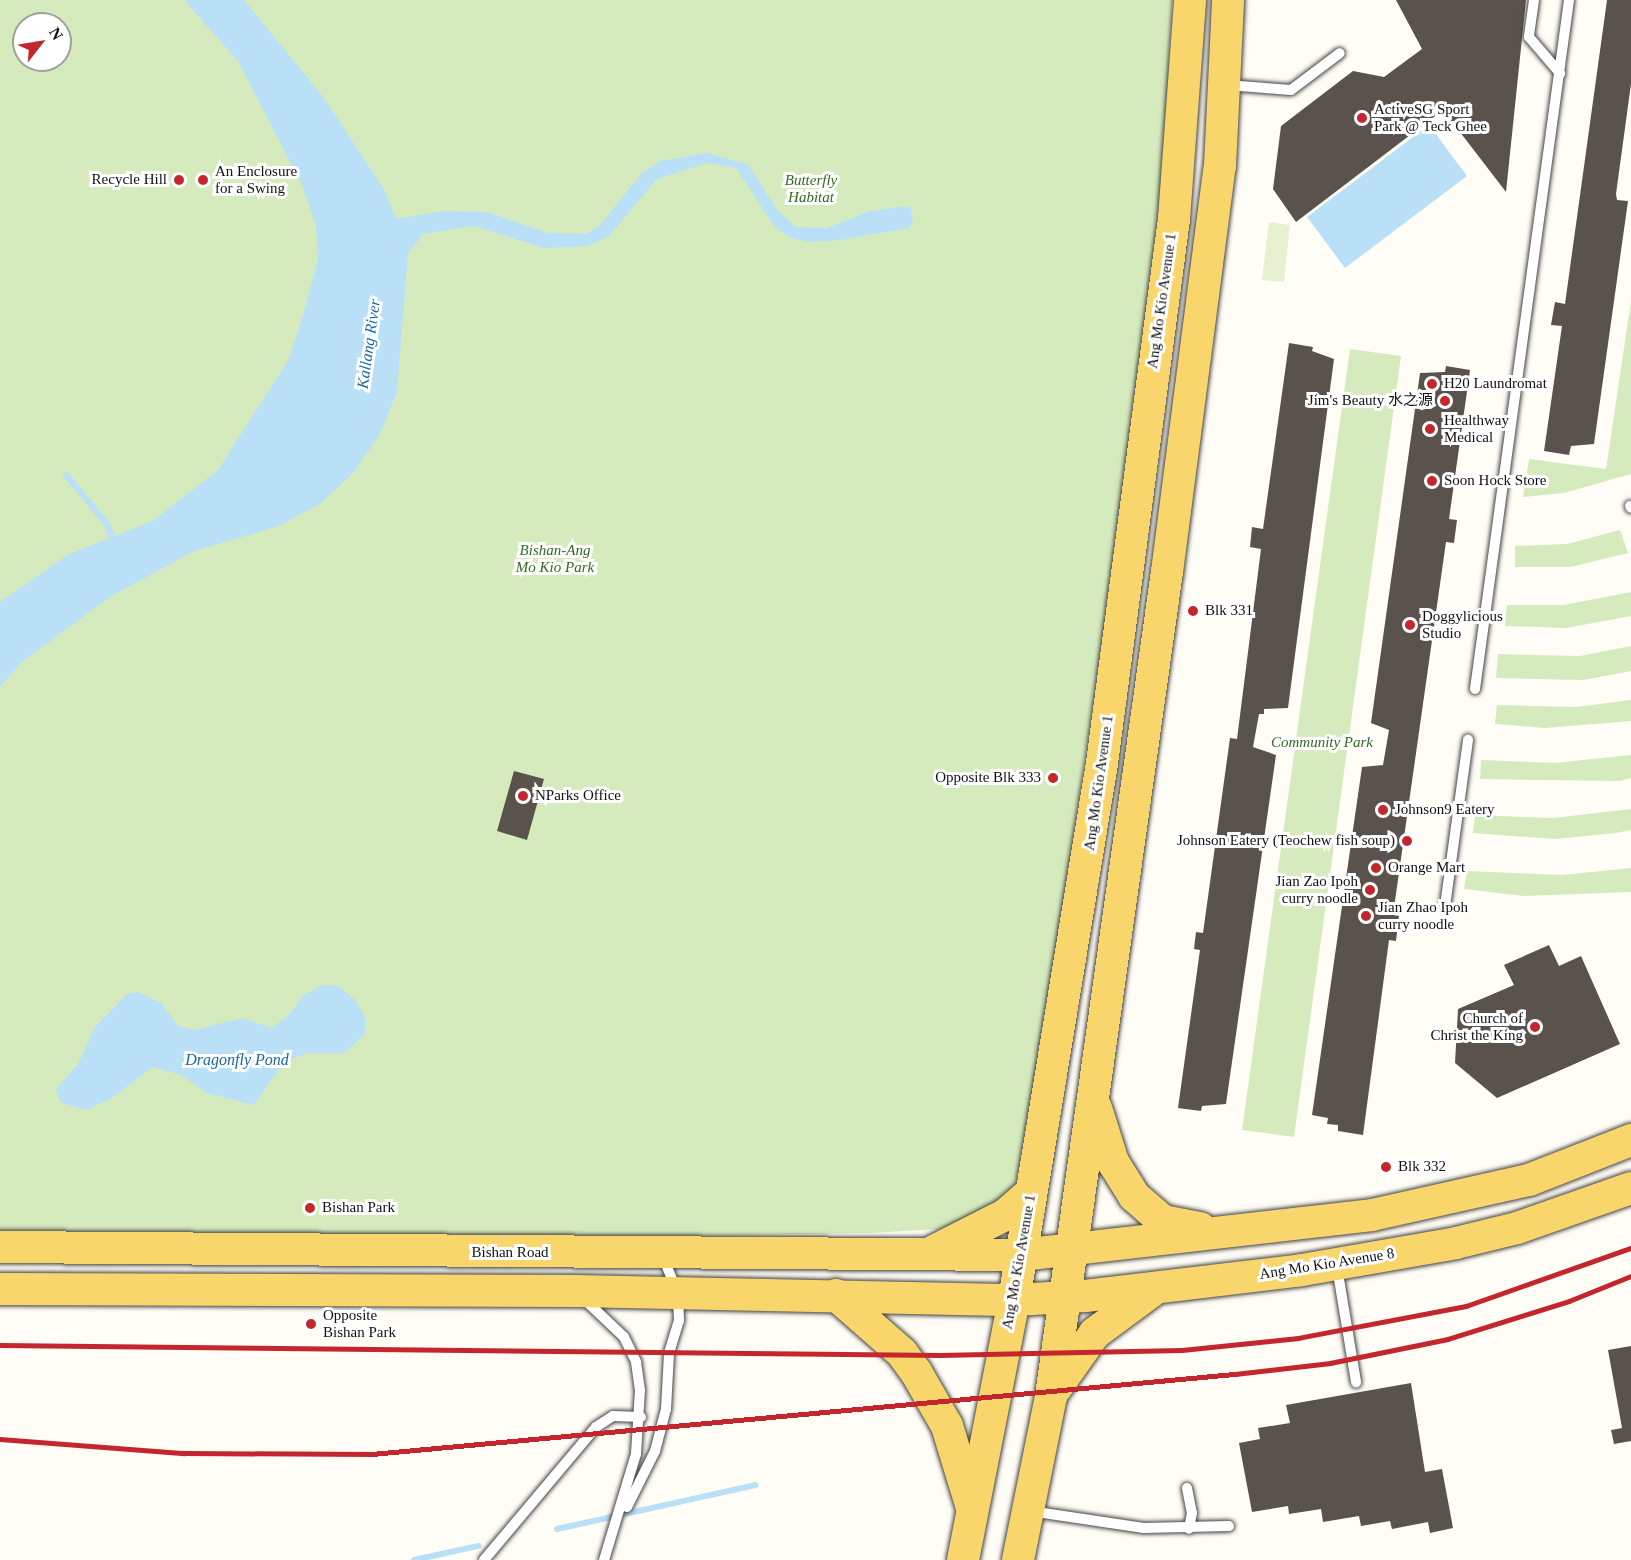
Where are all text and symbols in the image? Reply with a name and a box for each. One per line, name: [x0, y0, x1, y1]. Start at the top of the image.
north arrow: [12, 12, 72, 72]
text: N: [46, 24, 66, 43]
place label: ActiveSG Sport Park @ Teck Ghee: [1374, 100, 1487, 135]
marker: ActiveSG Sport Park @ Teck Ghee: [1355, 111, 1369, 125]
place label: An Enclosure for a Swing: [215, 162, 297, 197]
place label: Recycle Hill: [92, 171, 167, 189]
park label: Butterfly Habitat: [785, 171, 837, 206]
marker: Recycle Hill: [172, 173, 186, 187]
marker: An Enclosure for a Swing: [196, 173, 210, 187]
street label: Ang Mo Kio Avenue 1: [1144, 232, 1180, 370]
water label: Kallang River: [353, 298, 385, 390]
place label: H20 Laundromat: [1444, 375, 1547, 393]
marker: H20 Laundromat: [1425, 377, 1439, 391]
place label: Jim's Beauty 水之源: [1308, 392, 1433, 410]
marker: Jim's Beauty 水之源: [1438, 394, 1452, 408]
place label: Healthway Medical: [1444, 411, 1509, 446]
marker: Healthway Medical: [1421, 420, 1439, 438]
place label: Soon Hock Store: [1444, 472, 1546, 490]
marker: Soon Hock Store: [1425, 474, 1439, 488]
park label: Bishan-Ang Mo Kio Park: [516, 541, 594, 576]
place label: Blk 331: [1205, 602, 1253, 620]
marker: Blk 331: [1186, 604, 1200, 618]
place label: Doggylicious Studio: [1422, 607, 1503, 642]
marker: Doggylicious Studio: [1403, 618, 1417, 632]
street label: Ang Mo Kio Avenue 1: [1081, 714, 1117, 852]
park label: Community Park: [1271, 734, 1373, 752]
place label: Opposite Blk 333: [935, 769, 1041, 787]
marker: Opposite Blk 333: [1046, 771, 1060, 785]
place label: NParks Office: [535, 787, 621, 805]
marker: NParks Office: [516, 789, 530, 803]
place label: Johnson9 Eatery: [1395, 801, 1495, 819]
marker: Johnson9 Eatery: [1376, 803, 1390, 817]
place label: Johnson Eatery (Teochew fish soup): [1177, 832, 1395, 850]
marker: Johnson Eatery (Teochew fish soup): [1400, 834, 1414, 848]
place label: Orange Mart: [1388, 859, 1465, 877]
marker: Orange Mart: [1369, 861, 1383, 875]
place label: Jian Zao Ipoh curry noodle: [1276, 872, 1358, 907]
marker: Jian Zao Ipoh curry noodle: [1363, 883, 1377, 897]
place label: Jian Zhao Ipoh curry noodle: [1378, 898, 1468, 933]
marker: Jian Zhao Ipoh curry noodle: [1359, 909, 1373, 923]
place label: Church of Christ the King: [1431, 1009, 1523, 1044]
marker: Church of Christ the King: [1528, 1020, 1542, 1034]
water label: Dragonfly Pond: [185, 1050, 289, 1070]
place label: Blk 332: [1398, 1158, 1446, 1176]
marker: Blk 332: [1379, 1160, 1393, 1174]
street label: Ang Mo Kio Avenue 1: [998, 1193, 1040, 1331]
place label: Bishan Park: [322, 1199, 395, 1217]
marker: Bishan Park: [303, 1201, 317, 1215]
street label: Bishan Road: [471, 1244, 549, 1262]
street label: Ang Mo Kio Avenue 8: [1258, 1244, 1396, 1284]
place label: Opposite Bishan Park: [323, 1306, 396, 1341]
marker: Opposite Bishan Park: [304, 1317, 318, 1331]

